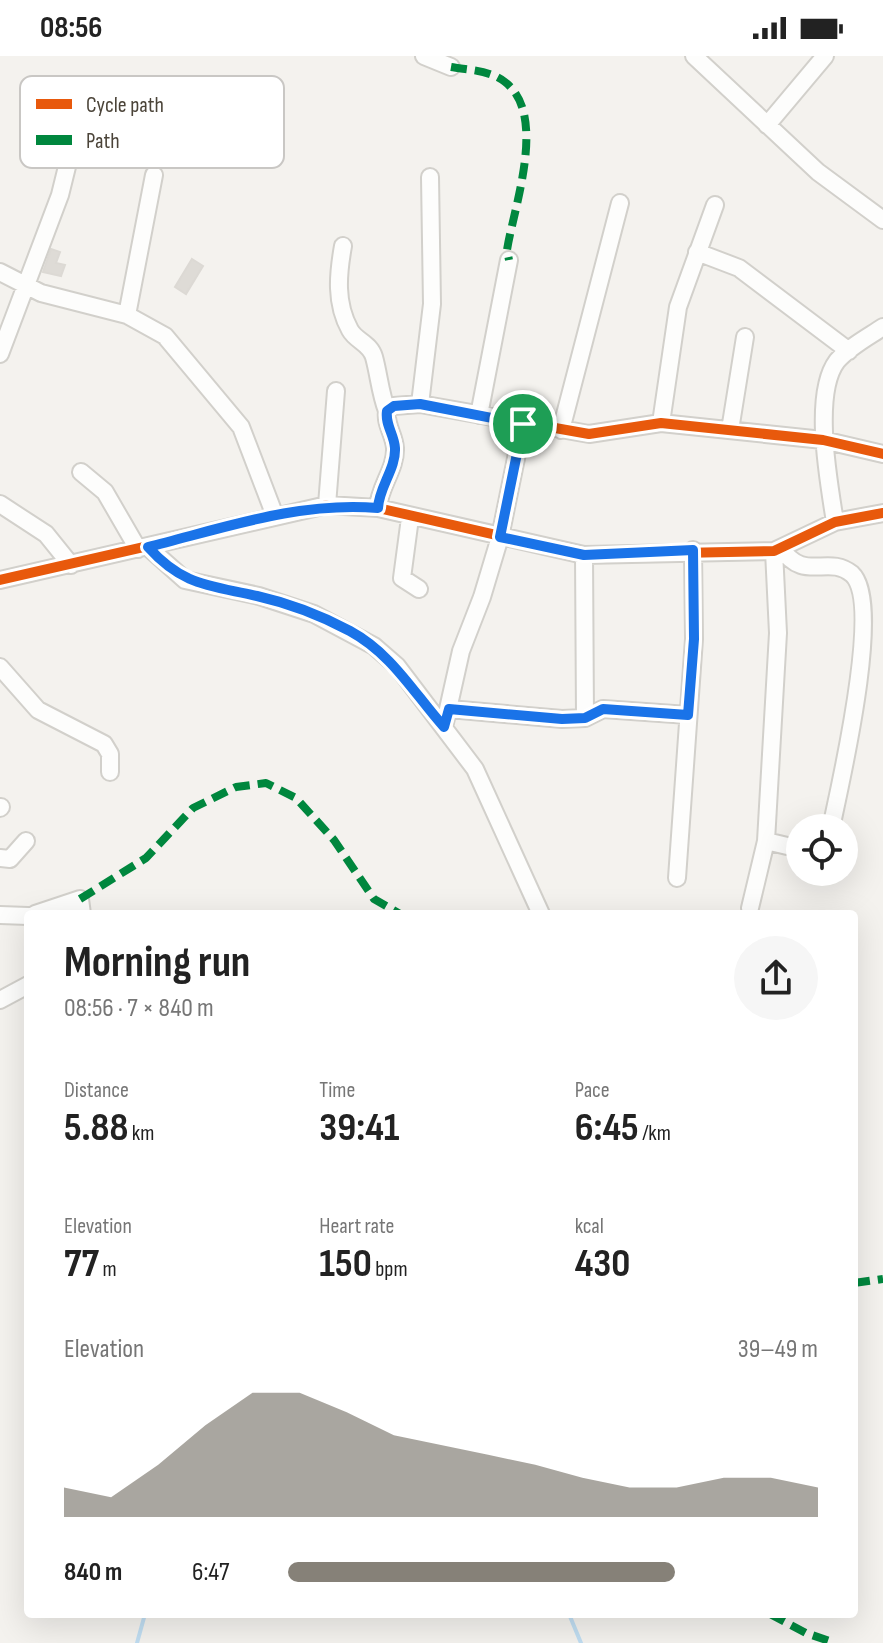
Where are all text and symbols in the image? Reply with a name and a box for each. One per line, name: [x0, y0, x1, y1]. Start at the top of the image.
text: 08:56: [40, 10, 102, 46]
legend: [20, 76, 284, 168]
text: Cycle path: [86, 92, 164, 119]
text: Path: [86, 128, 120, 155]
pin: [489, 390, 557, 458]
icon: arrive: [501, 402, 545, 446]
map controls: [786, 814, 858, 886]
button: locate: [786, 814, 858, 886]
text: Morning run: [64, 936, 250, 989]
button: share: [734, 936, 818, 1020]
text: 08:56 · 7 × 840 m: [64, 993, 214, 1024]
text: Distance: [64, 1077, 129, 1104]
text: Time: [319, 1077, 355, 1104]
text: Pace: [575, 1077, 610, 1104]
text: 5.88: [64, 1104, 128, 1152]
text: 39:41: [319, 1104, 399, 1152]
text: 6:45: [575, 1104, 639, 1152]
text: km: [128, 1120, 154, 1147]
text: /km: [639, 1120, 671, 1147]
text: Elevation: [64, 1213, 132, 1240]
text: Heart rate: [319, 1213, 394, 1240]
text: kcal: [575, 1213, 604, 1240]
text: 77: [64, 1240, 99, 1288]
text: 150: [319, 1240, 372, 1288]
text: 430: [575, 1240, 630, 1288]
text: m: [99, 1256, 117, 1283]
text: bpm: [372, 1256, 408, 1283]
text: Elevation: [64, 1334, 144, 1365]
text: 39–49 m: [738, 1334, 818, 1365]
text: 840 m: [64, 1557, 122, 1588]
text: 6:47: [192, 1557, 229, 1588]

